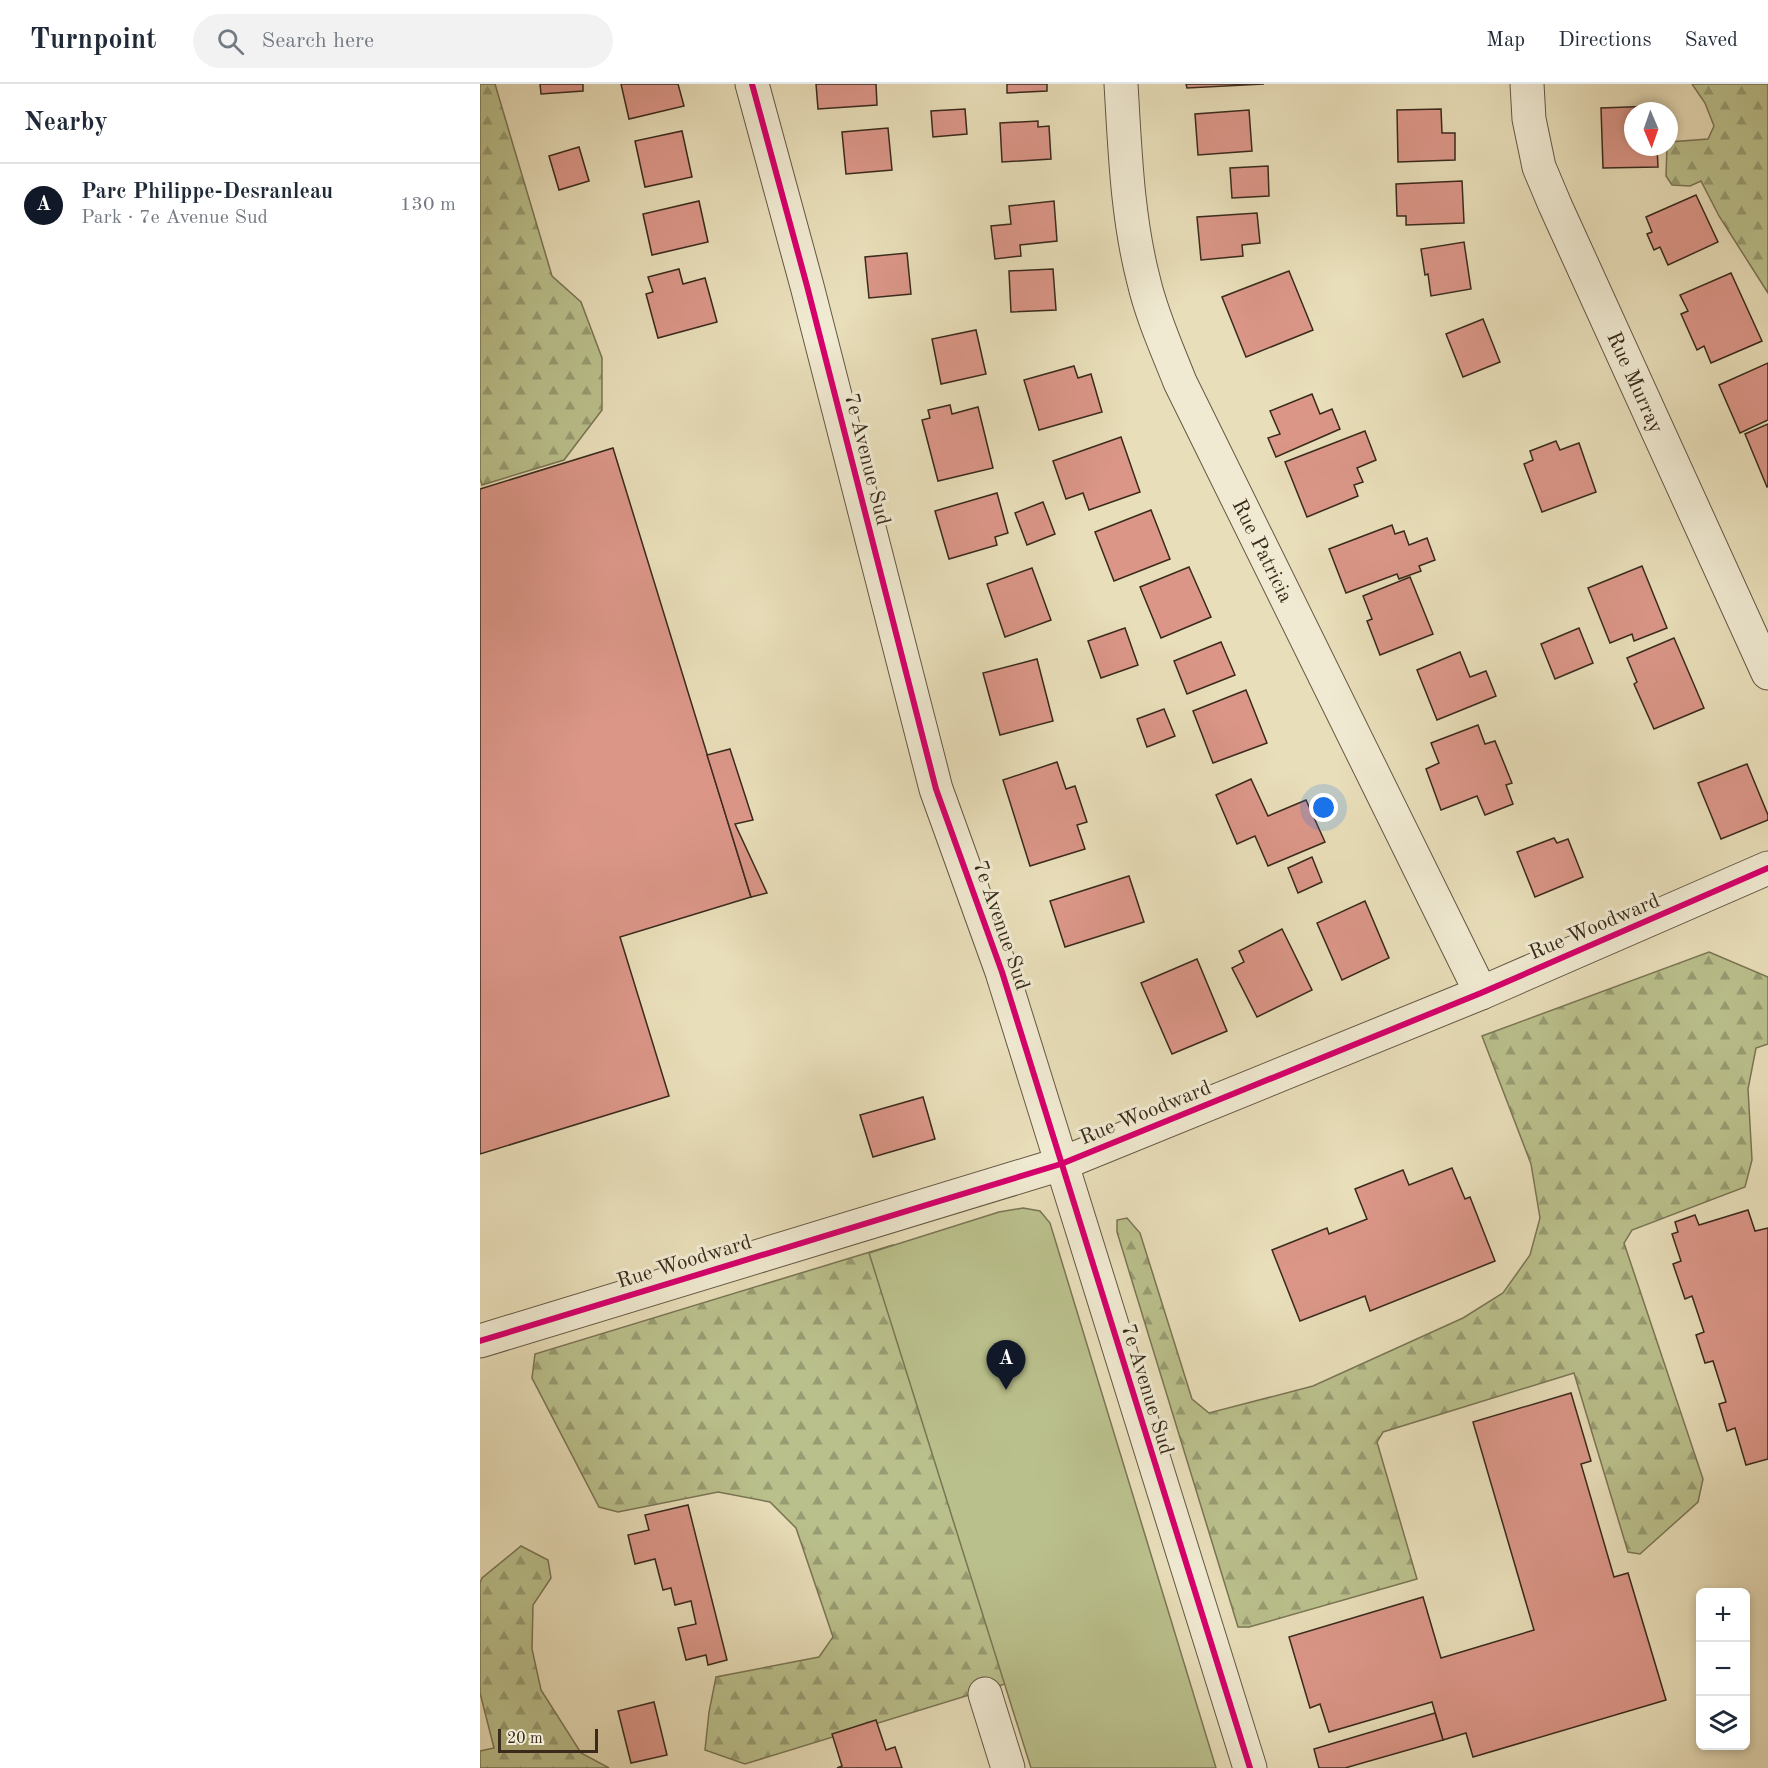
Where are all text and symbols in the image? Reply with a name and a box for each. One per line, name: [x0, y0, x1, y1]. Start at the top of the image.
search box: [193, 14, 613, 68]
icon: search: [214, 25, 247, 58]
text: Turnpoint: [30, 27, 157, 55]
text: Search here: [262, 30, 374, 52]
text: Map: [1486, 30, 1525, 51]
text: Directions: [1558, 30, 1652, 51]
text: Saved: [1685, 30, 1738, 51]
north arrow: [1624, 102, 1678, 156]
text: Nearby: [24, 110, 108, 136]
text: Parc Philippe-Desranleau: [81, 181, 333, 203]
text: A: [36, 195, 51, 215]
text: 130 m: [400, 195, 456, 215]
text: Park · 7e Avenue Sud: [81, 208, 268, 228]
street label: Rue Murray: [1602, 329, 1666, 437]
street label: 7e Avenue Sud: [840, 391, 893, 528]
street label: Rue Patricia: [1227, 496, 1296, 606]
your location: [1309, 793, 1338, 822]
street label: 7e Avenue Sud: [969, 858, 1033, 993]
street label: Rue Woodward: [1526, 890, 1663, 964]
street label: Rue Woodward: [1077, 1078, 1214, 1149]
street label: Rue Woodward: [615, 1232, 754, 1293]
street label: 7e Avenue Sud: [1117, 1322, 1176, 1457]
pin: A: [986, 1340, 1026, 1390]
map controls: [1696, 1588, 1750, 1750]
button: +: [1696, 1588, 1750, 1642]
button: −: [1696, 1642, 1750, 1696]
button: layers: [1696, 1696, 1750, 1750]
scale bar: [498, 1726, 598, 1754]
text: 20 m: [507, 1731, 543, 1747]

